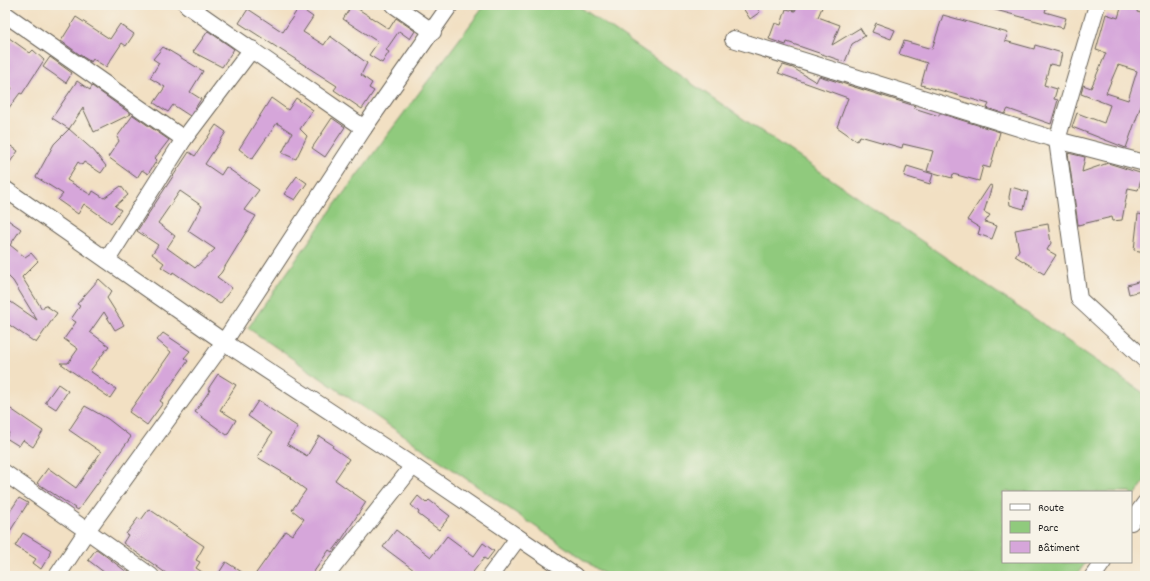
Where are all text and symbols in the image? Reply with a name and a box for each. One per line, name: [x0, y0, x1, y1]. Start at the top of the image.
legend: [1002, 491, 1132, 563]
text: Route: [1038, 500, 1064, 517]
text: Parc: [1038, 520, 1059, 537]
text: Bâtiment: [1038, 540, 1080, 557]

